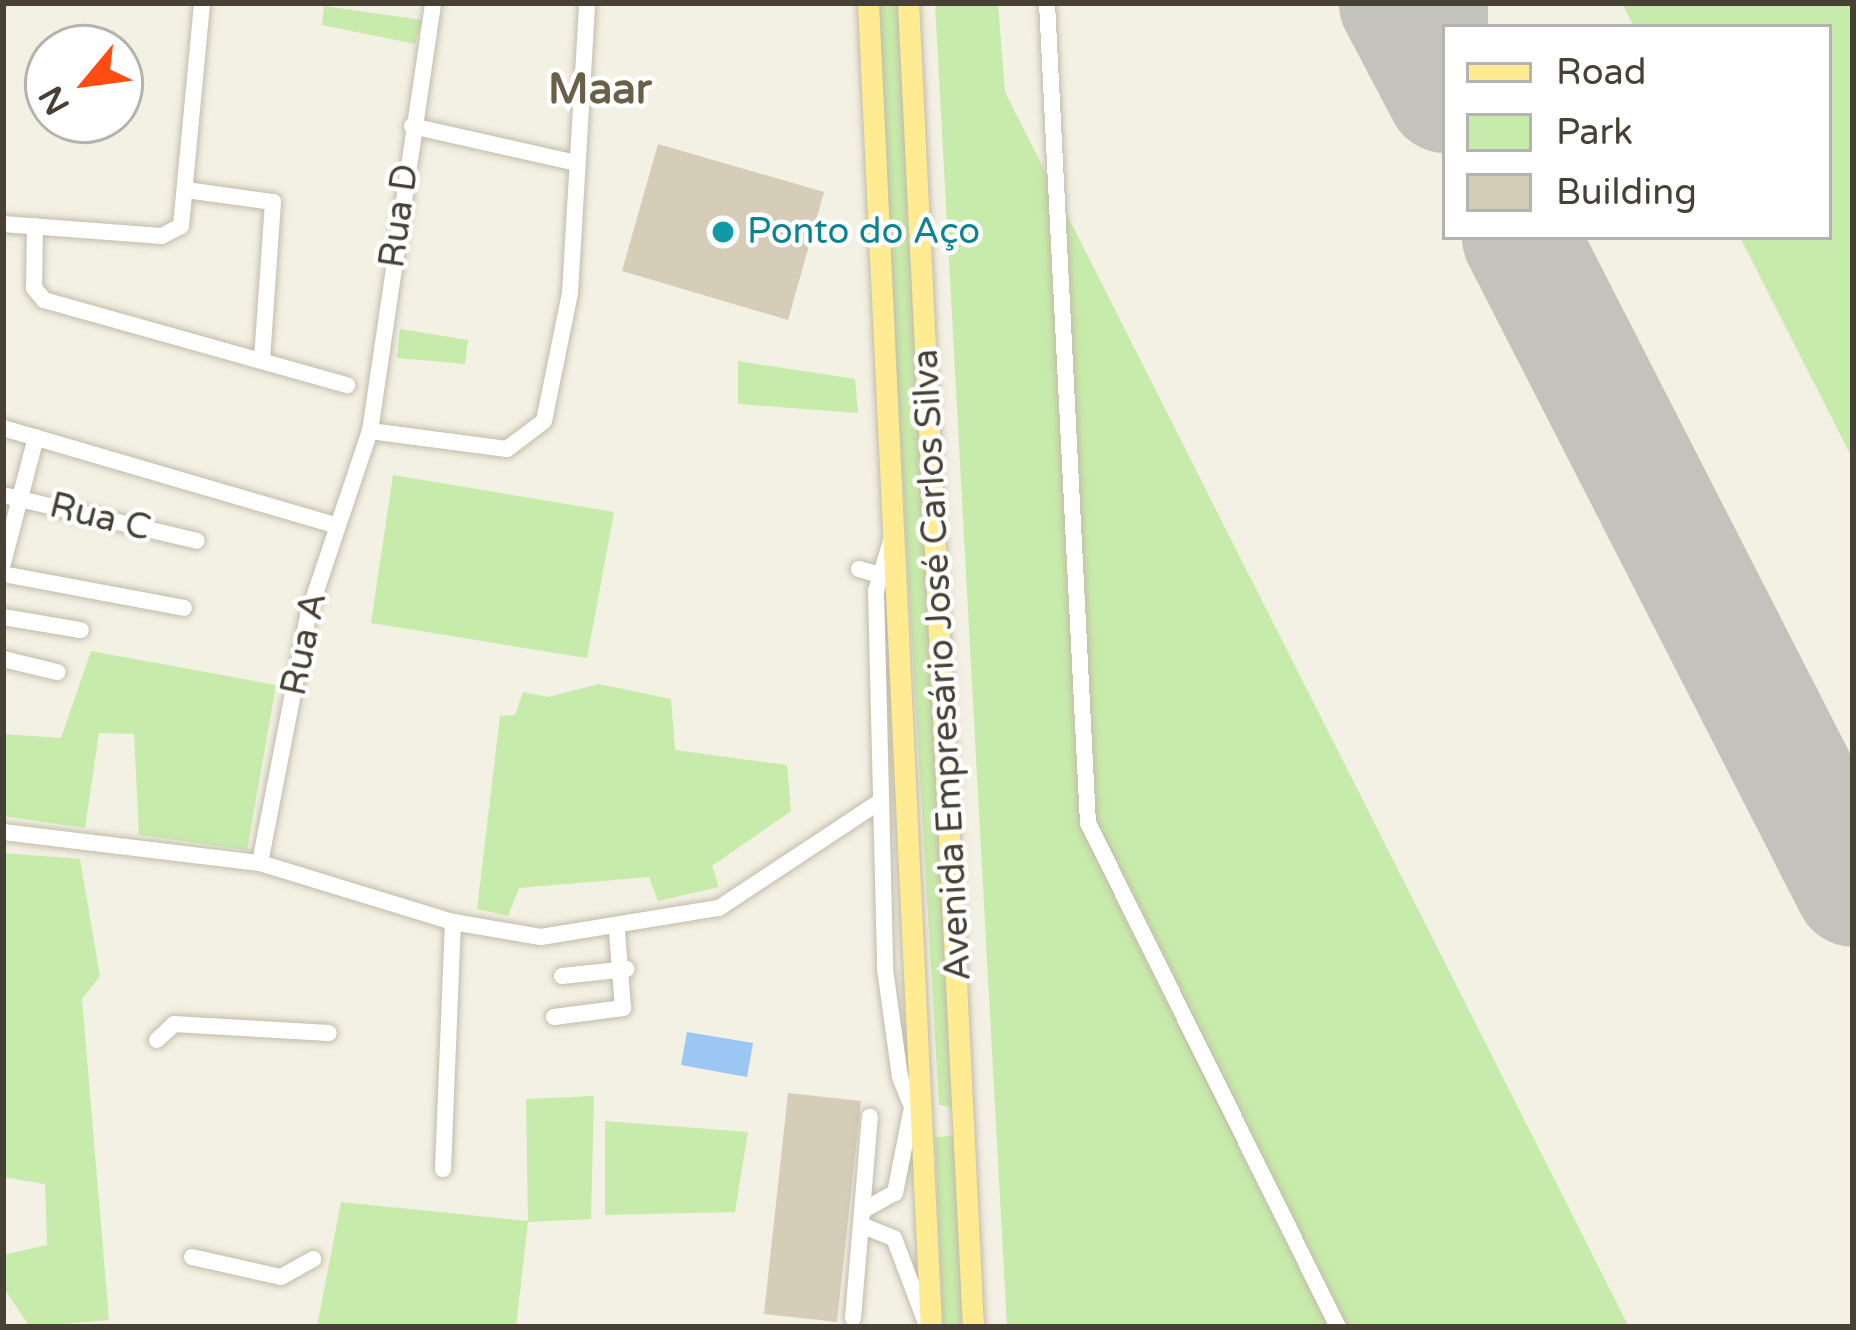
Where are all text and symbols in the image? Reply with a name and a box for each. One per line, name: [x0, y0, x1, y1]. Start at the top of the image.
north arrow: [24, 24, 144, 144]
legend: [1442, 24, 1832, 240]
text: Road: [1556, 51, 1646, 94]
district label: Maar: [548, 65, 652, 115]
text: N: [31, 79, 78, 121]
text: Park: [1556, 111, 1633, 154]
street label: Rua D: [370, 161, 428, 271]
text: Building: [1556, 171, 1697, 214]
place label: Ponto do Aço: [747, 210, 980, 254]
marker: Ponto do Aço: [710, 219, 736, 245]
street label: Avenida Empresário José Carlos Silva: [904, 348, 980, 982]
street label: Rua C: [45, 484, 155, 550]
street label: Rua A: [272, 589, 336, 699]

